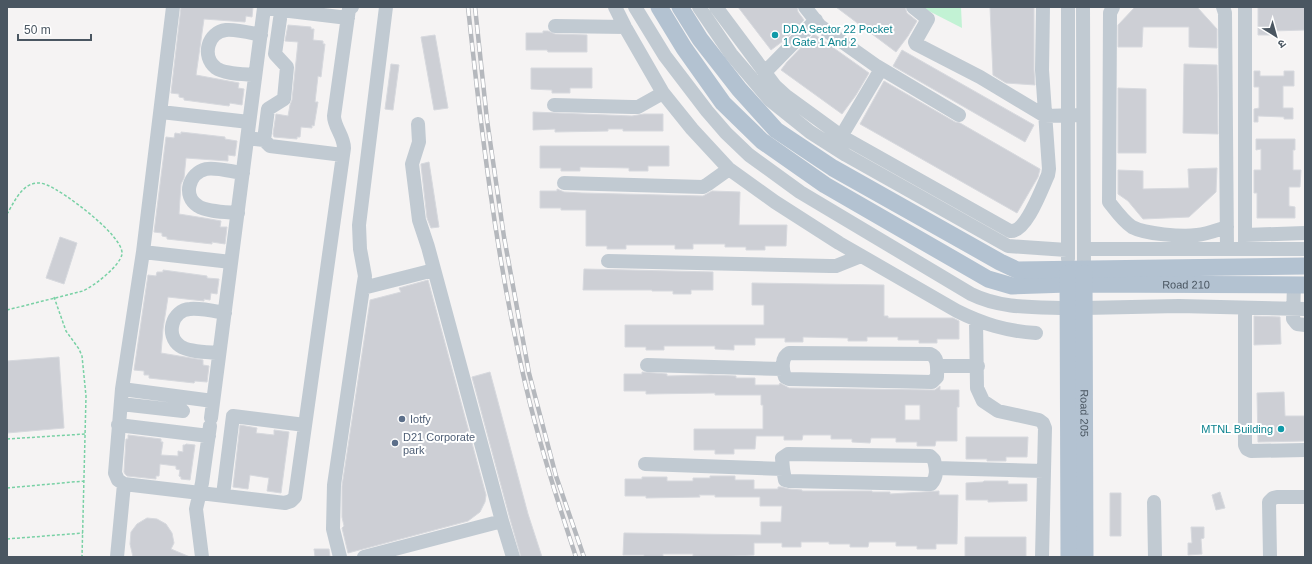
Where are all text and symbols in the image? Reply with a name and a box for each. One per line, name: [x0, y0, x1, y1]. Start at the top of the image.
scale bar: [18, 16, 91, 42]
north arrow: [1256, 16, 1296, 56]
text: 50 m: [24, 23, 51, 37]
place label: DDA Sector 22 Pocket 1 Gate 1 And 2: [783, 23, 892, 48]
marker: DDA Sector 22 Pocket 1 Gate 1 And 2: [770, 30, 780, 40]
text: उ: [1275, 37, 1288, 51]
street label: Road 210: [1162, 278, 1210, 291]
street label: Road 205: [1078, 389, 1091, 437]
place label: Iotfy: [410, 413, 431, 425]
marker: Iotfy: [397, 414, 407, 424]
place label: MTNL Building: [1201, 423, 1273, 435]
marker: MTNL Building: [1276, 424, 1286, 434]
place label: D21 Corporate park: [403, 431, 475, 456]
marker: D21 Corporate park: [390, 438, 400, 448]

